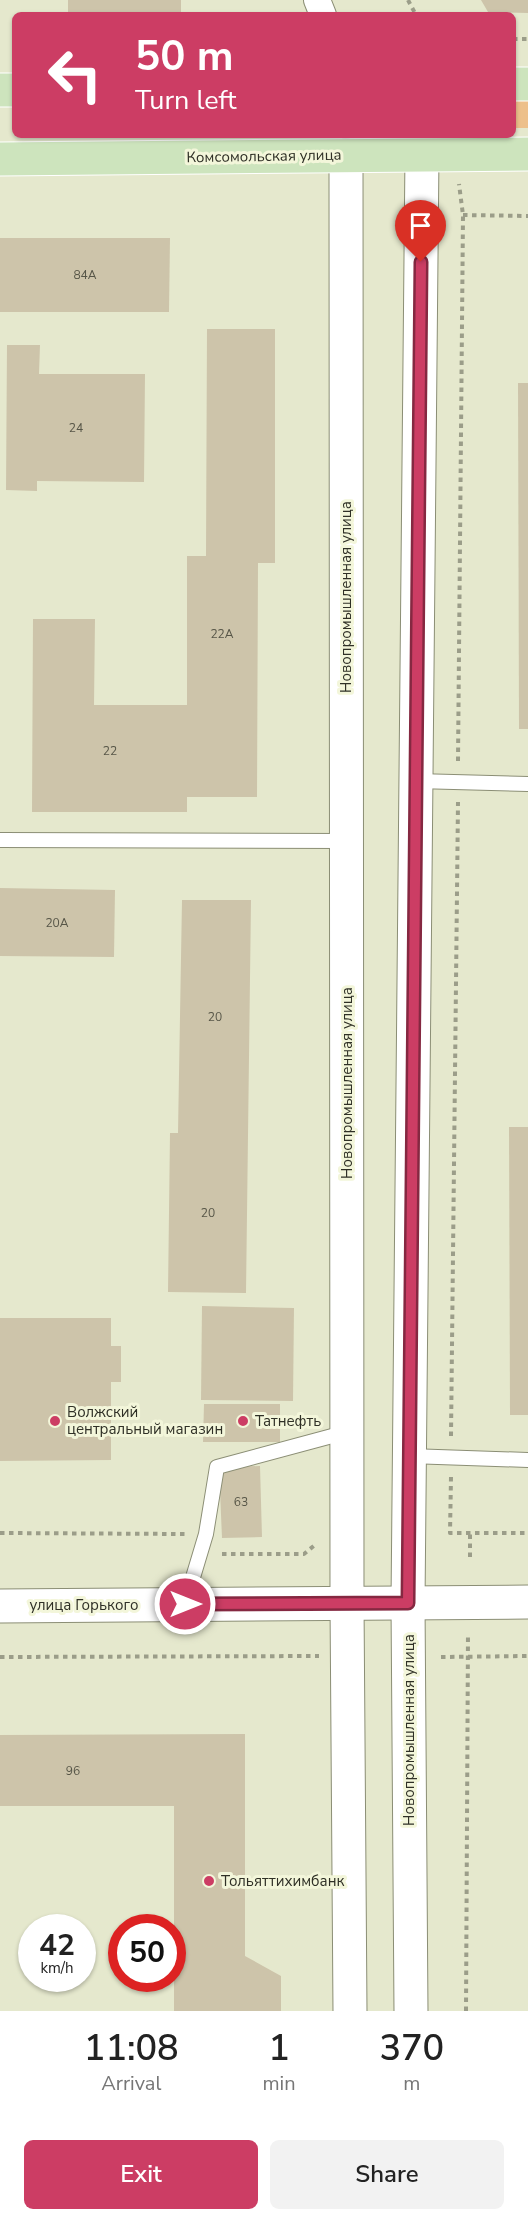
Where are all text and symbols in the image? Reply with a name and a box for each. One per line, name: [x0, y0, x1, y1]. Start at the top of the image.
text: 50 m: [135, 28, 234, 85]
icon: left: [36, 36, 114, 114]
text: Turn left: [135, 82, 236, 119]
street label: Комсомольская улица: [186, 145, 342, 167]
pin: [395, 200, 446, 262]
icon: arrive: [404, 209, 437, 242]
house number: 84А: [73, 267, 97, 283]
house number: 24: [69, 420, 83, 436]
street label: Новопромышленная улица: [336, 501, 356, 693]
house number: 22А: [210, 626, 234, 642]
house number: 22: [103, 743, 117, 759]
house number: 20А: [45, 915, 69, 931]
street label: Новопромышленная улица: [337, 987, 357, 1179]
house number: 20: [208, 1009, 222, 1025]
house number: 20: [201, 1205, 215, 1221]
place label: Волжский центральный магазин: [67, 1402, 223, 1439]
place label: Татнефть: [255, 1411, 321, 1431]
marker: Волжский центральный магазин: [48, 1414, 62, 1428]
marker: Татнефть: [236, 1414, 250, 1428]
house number: 63: [234, 1494, 248, 1510]
position arrow: [153, 1572, 217, 1636]
street label: улица Горького: [30, 1595, 138, 1615]
street label: Новопромышленная улица: [399, 1634, 419, 1826]
house number: 96: [66, 1763, 80, 1779]
place label: Тольяттихимбанк: [221, 1871, 344, 1891]
marker: Тольяттихимбанк: [202, 1874, 216, 1888]
speed limit sign: 50: [108, 1914, 186, 1992]
text: 42: [39, 1925, 75, 1966]
text: km/h: [40, 1958, 74, 1978]
text: 11:08: [84, 2024, 179, 2073]
text: 1: [268, 2024, 290, 2073]
text: 370: [379, 2024, 444, 2073]
text: Arrival: [101, 2070, 161, 2097]
text: min: [263, 2070, 296, 2097]
text: m: [403, 2070, 420, 2097]
button: Exit: [24, 2140, 258, 2209]
button: Share: [270, 2140, 504, 2209]

